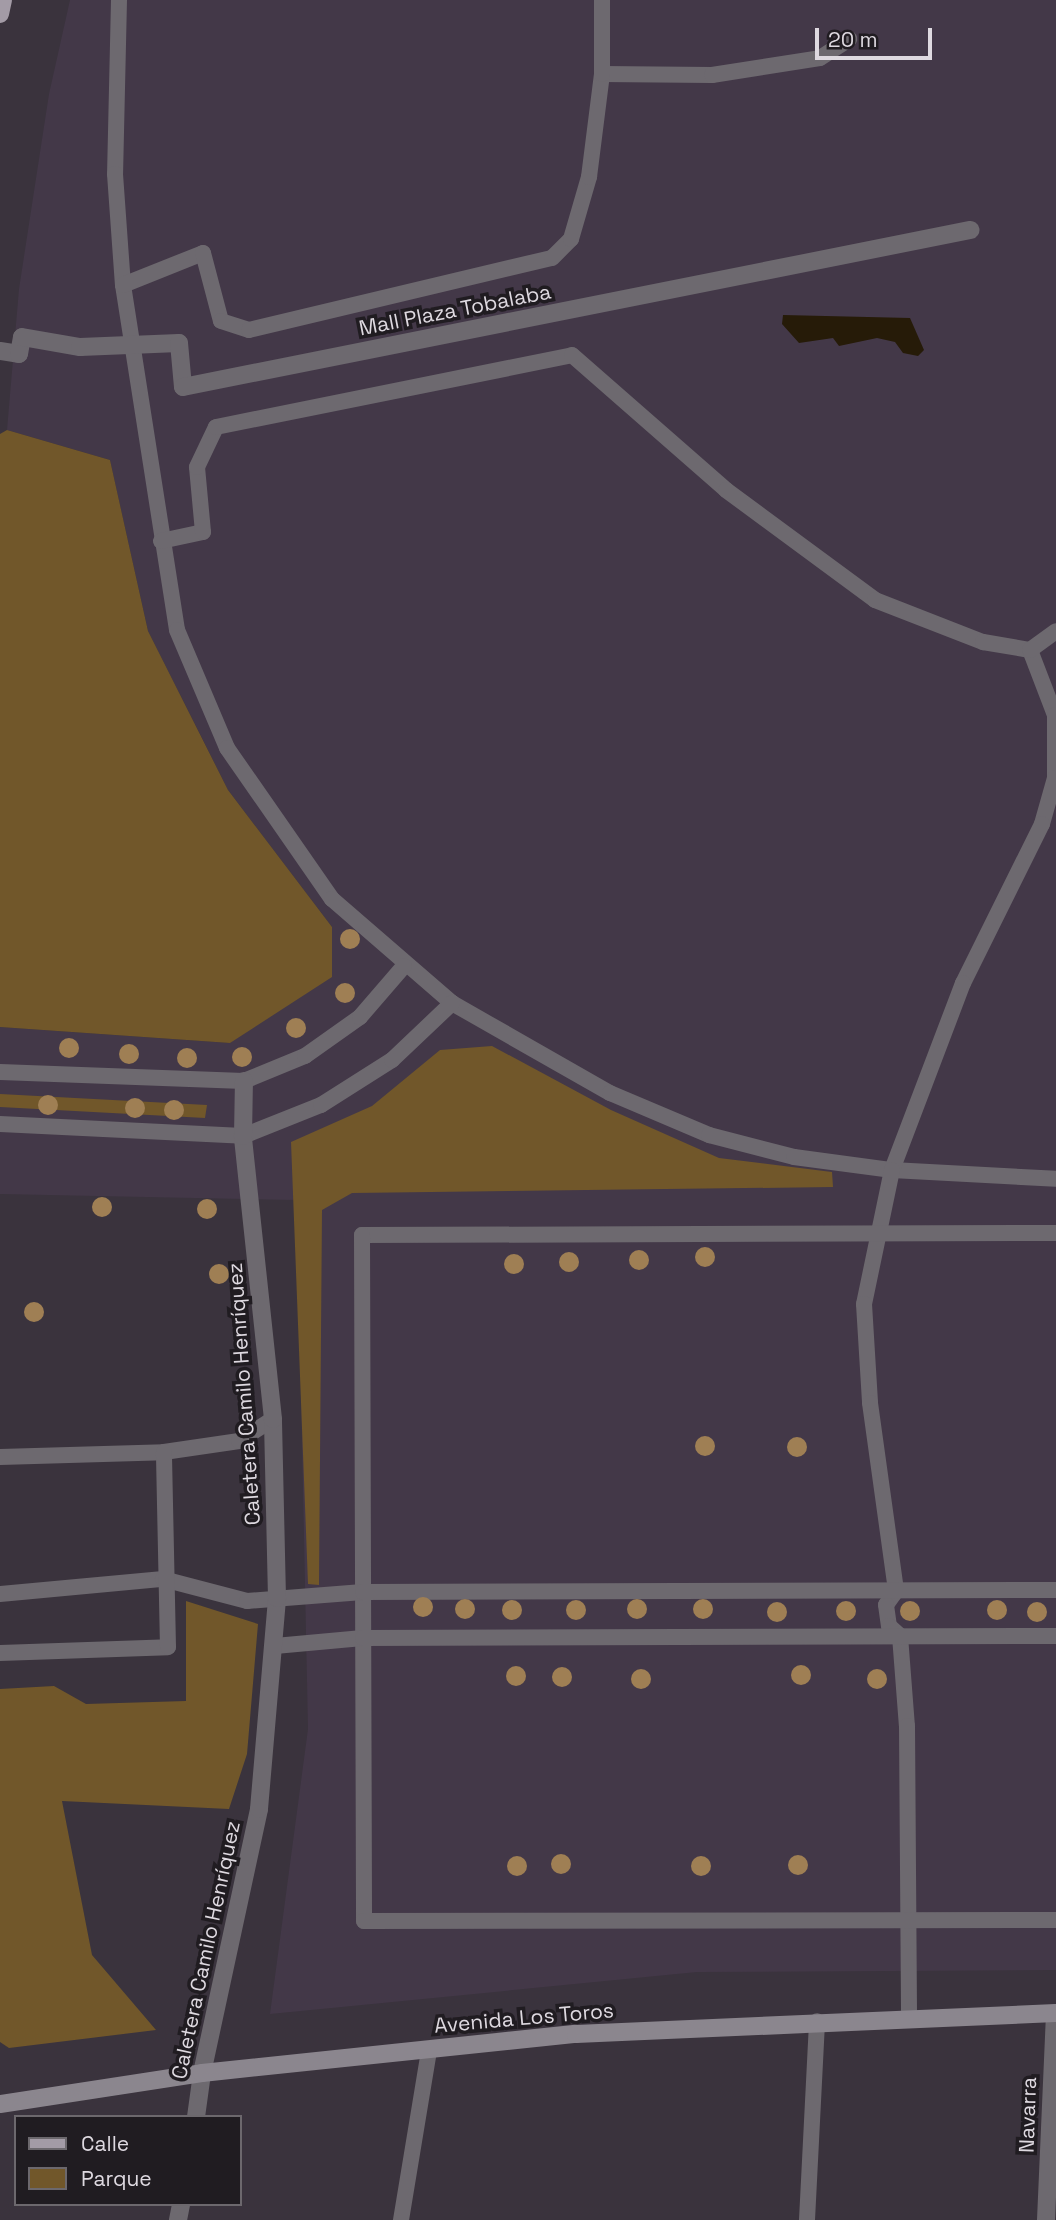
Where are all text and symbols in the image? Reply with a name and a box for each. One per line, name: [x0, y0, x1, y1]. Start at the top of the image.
scale bar: [818, 14, 935, 58]
text: 20 m: [828, 26, 878, 53]
street label: Mall Plaza Tobalaba: [357, 279, 553, 341]
street label: Caletera Camilo Henríquez: [222, 1262, 266, 1526]
street label: Caletera Camilo Henríquez: [166, 1819, 246, 2081]
street label: Avenida Los Toros: [433, 1998, 615, 2038]
street label: Navarra: [1014, 2077, 1042, 2153]
legend: [14, 2115, 242, 2206]
text: Calle: [81, 2130, 129, 2157]
text: Parque: [81, 2165, 152, 2192]

